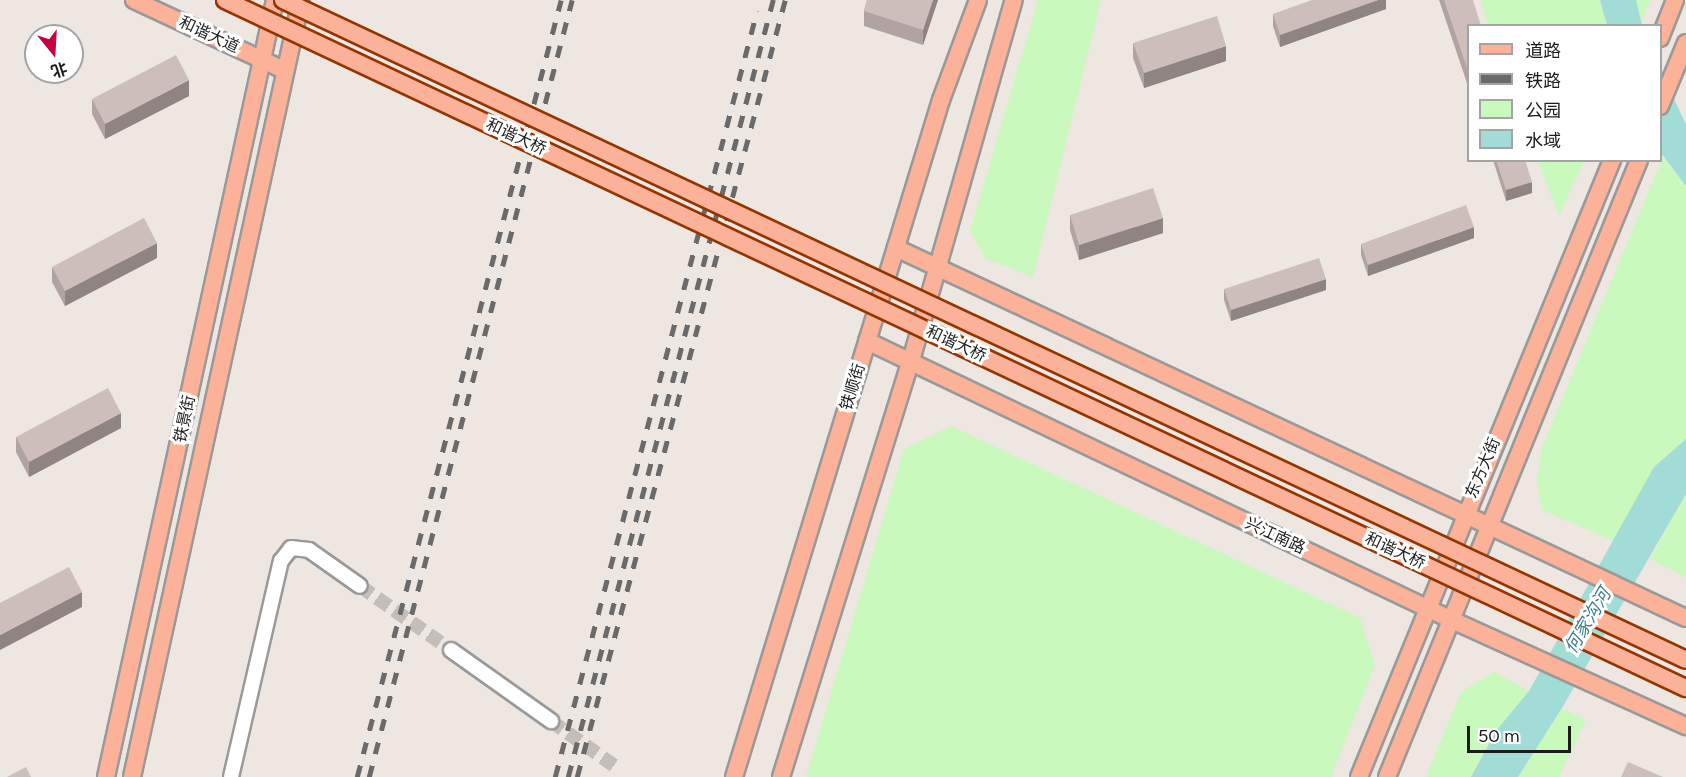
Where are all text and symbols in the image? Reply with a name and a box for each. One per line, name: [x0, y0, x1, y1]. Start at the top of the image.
street label: 和谐大道: [176, 13, 242, 57]
north arrow: [24, 24, 84, 84]
legend: [1467, 24, 1662, 162]
text: 道路: [1525, 40, 1561, 62]
text: 北: [49, 58, 70, 81]
text: 铁路: [1525, 70, 1561, 92]
text: 公园: [1525, 100, 1561, 122]
street label: 和谐大桥: [483, 115, 549, 159]
text: 水域: [1525, 130, 1561, 152]
street label: 和谐大桥: [923, 322, 989, 366]
street label: 铁顺街: [837, 361, 869, 413]
street label: 铁景街: [171, 394, 199, 444]
street label: 东方大街: [1462, 435, 1504, 501]
street label: 兴江南路: [1242, 514, 1308, 558]
street label: 和谐大桥: [1362, 529, 1428, 573]
water label: 何家沟河: [1560, 585, 1616, 657]
scale bar: [1470, 714, 1574, 752]
text: 50 m: [1478, 725, 1520, 747]

